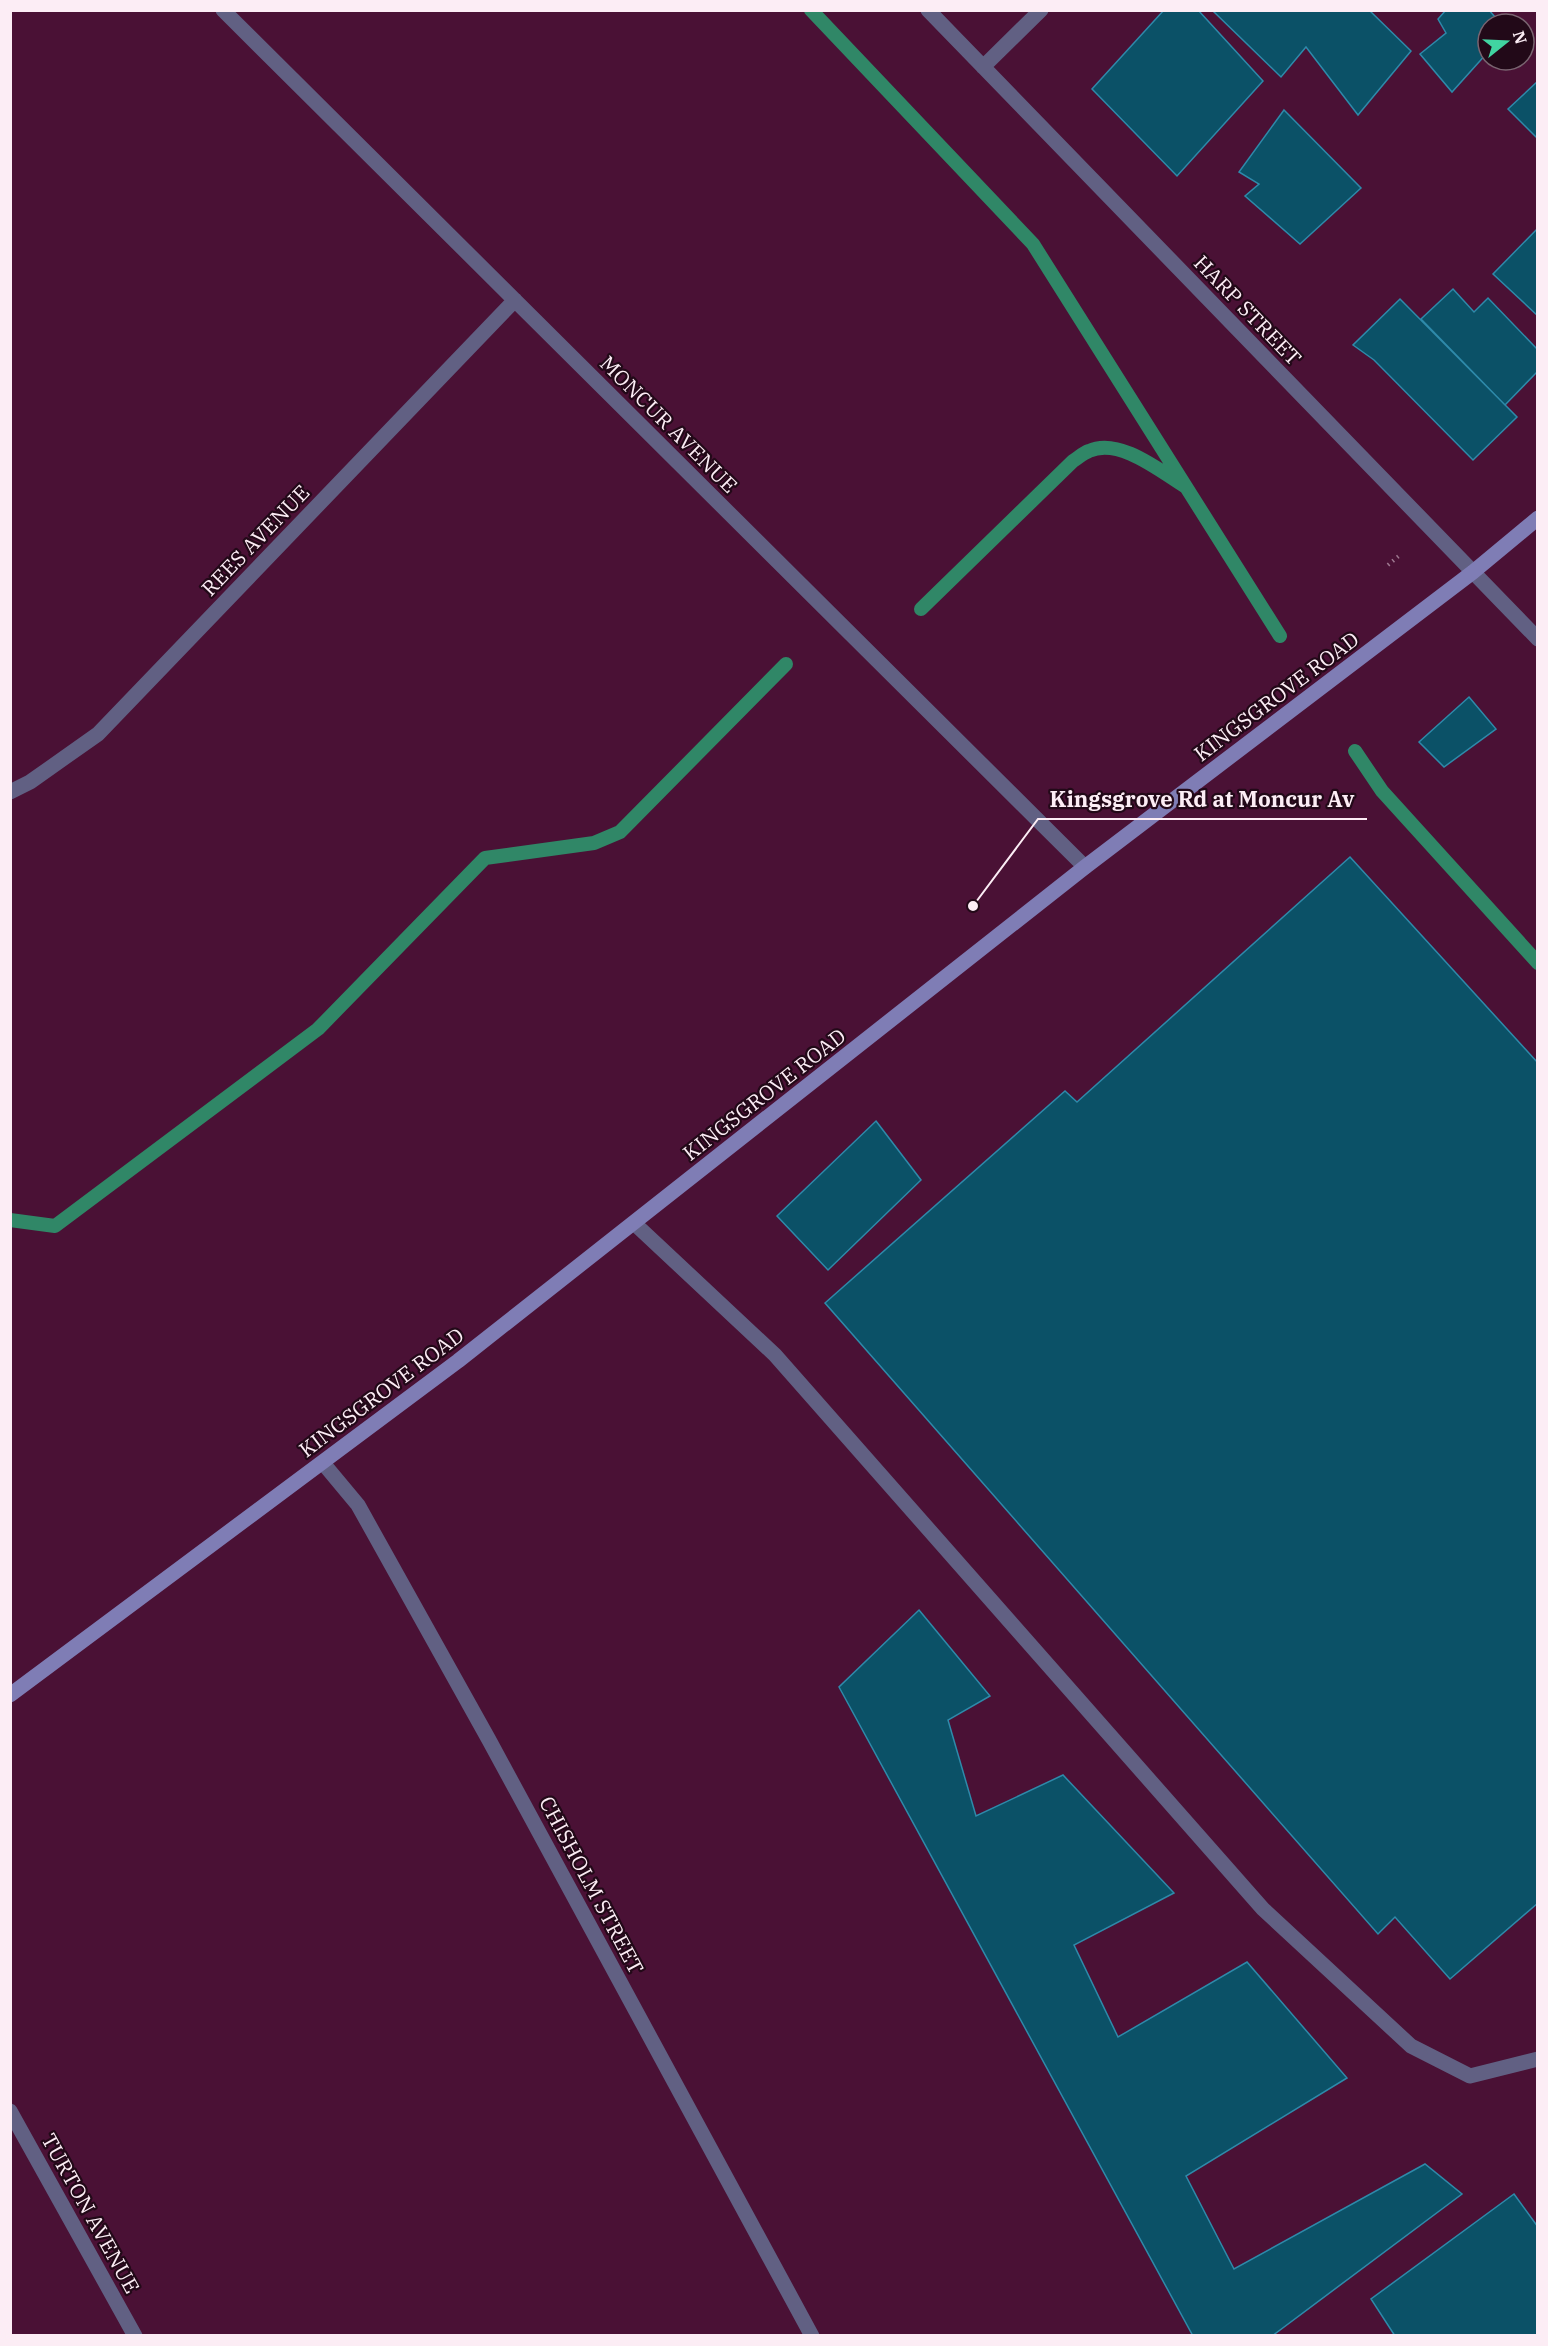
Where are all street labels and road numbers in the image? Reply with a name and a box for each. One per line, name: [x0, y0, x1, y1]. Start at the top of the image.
street label: HARP STREET: [1188, 249, 1308, 371]
street label: MONCUR AVENUE: [594, 349, 744, 499]
street label: REES AVENUE: [195, 478, 315, 602]
street label: KINGSGROVE ROAD: [1188, 625, 1364, 767]
street label: KINGSGROVE ROAD: [677, 1022, 851, 1166]
street label: KINGSGROVE ROAD: [293, 1321, 469, 1463]
street label: CHISHOLM STREET: [533, 1791, 651, 1979]
street label: TURTON AVENUE: [35, 2128, 147, 2298]

